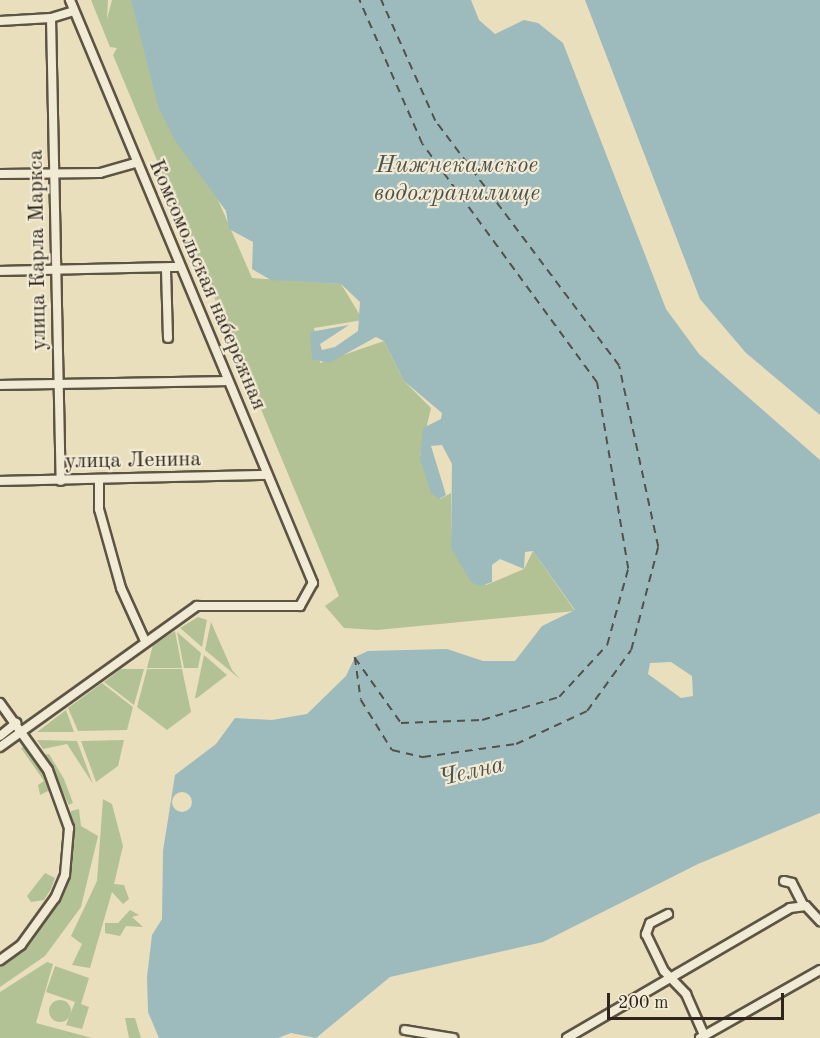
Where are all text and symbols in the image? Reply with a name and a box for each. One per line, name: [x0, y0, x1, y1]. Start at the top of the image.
street label: улица Карла Маркса: [23, 149, 53, 351]
water label: Нижнекамское водохранилище: [374, 153, 540, 209]
street label: Комсомольская набережная: [142, 156, 272, 414]
street label: улица Ленина: [65, 447, 201, 475]
water label: Челна: [437, 752, 507, 794]
scale bar: [610, 981, 787, 1019]
text: 200 m: [618, 994, 669, 1012]

